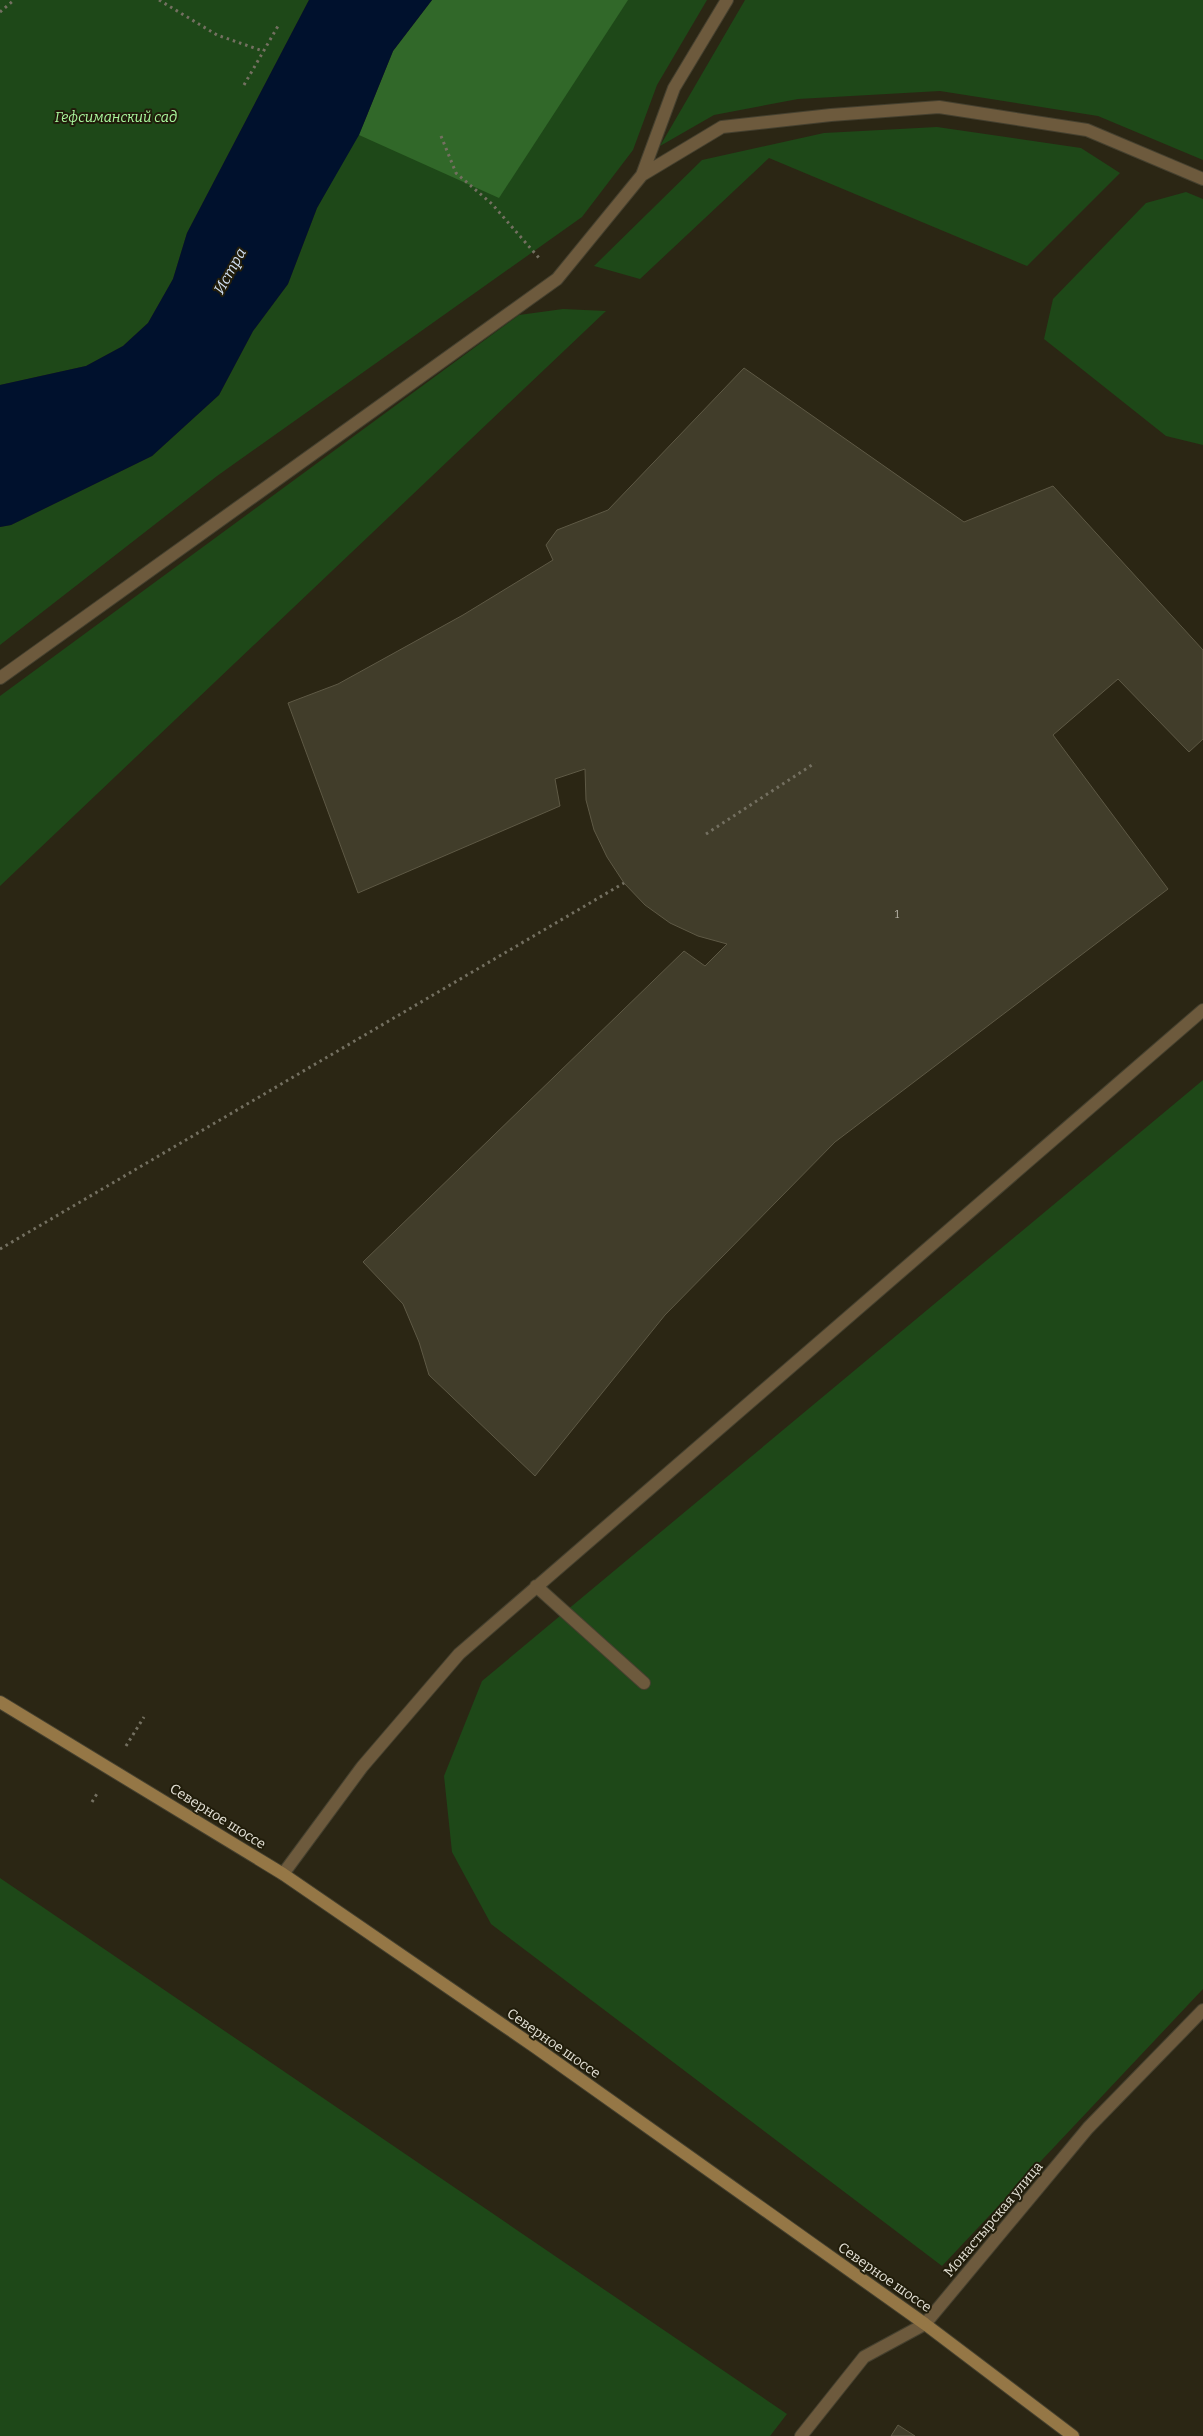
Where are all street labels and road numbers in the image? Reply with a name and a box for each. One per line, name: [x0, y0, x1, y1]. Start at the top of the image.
street label: Северное шоссе: [167, 1780, 269, 1853]
street label: Северное шоссе: [504, 2005, 604, 2082]
street label: Монастырская улица: [940, 2158, 1047, 2280]
street label: Северное шоссе: [835, 2239, 935, 2316]

